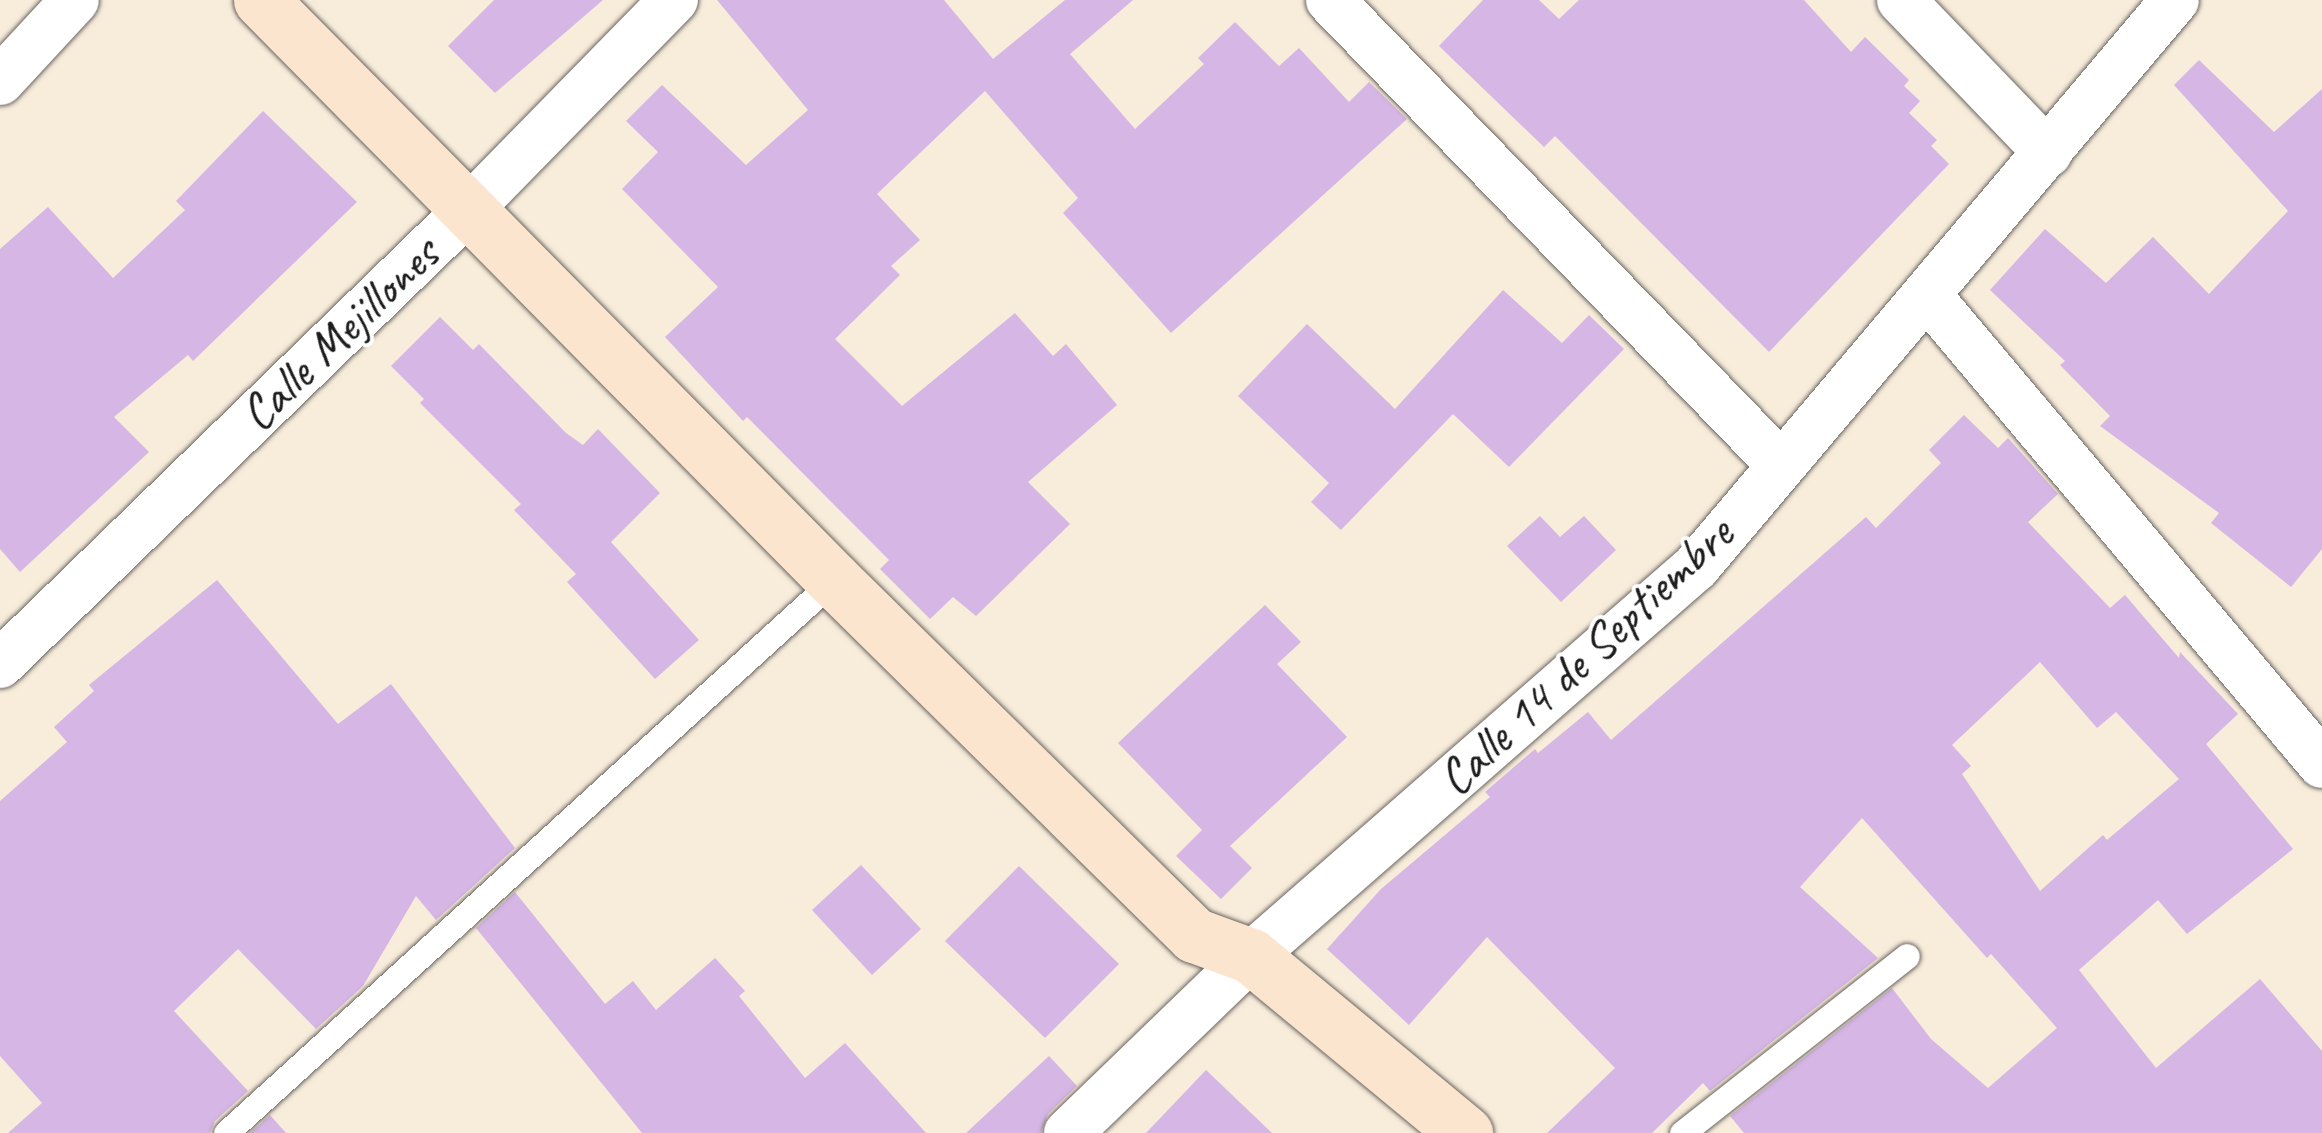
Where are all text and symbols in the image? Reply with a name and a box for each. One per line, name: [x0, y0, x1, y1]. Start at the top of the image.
street label: Calle Mejillones: [227, 225, 451, 443]
street label: Calle 14 de Septiembre: [1425, 504, 1745, 808]

